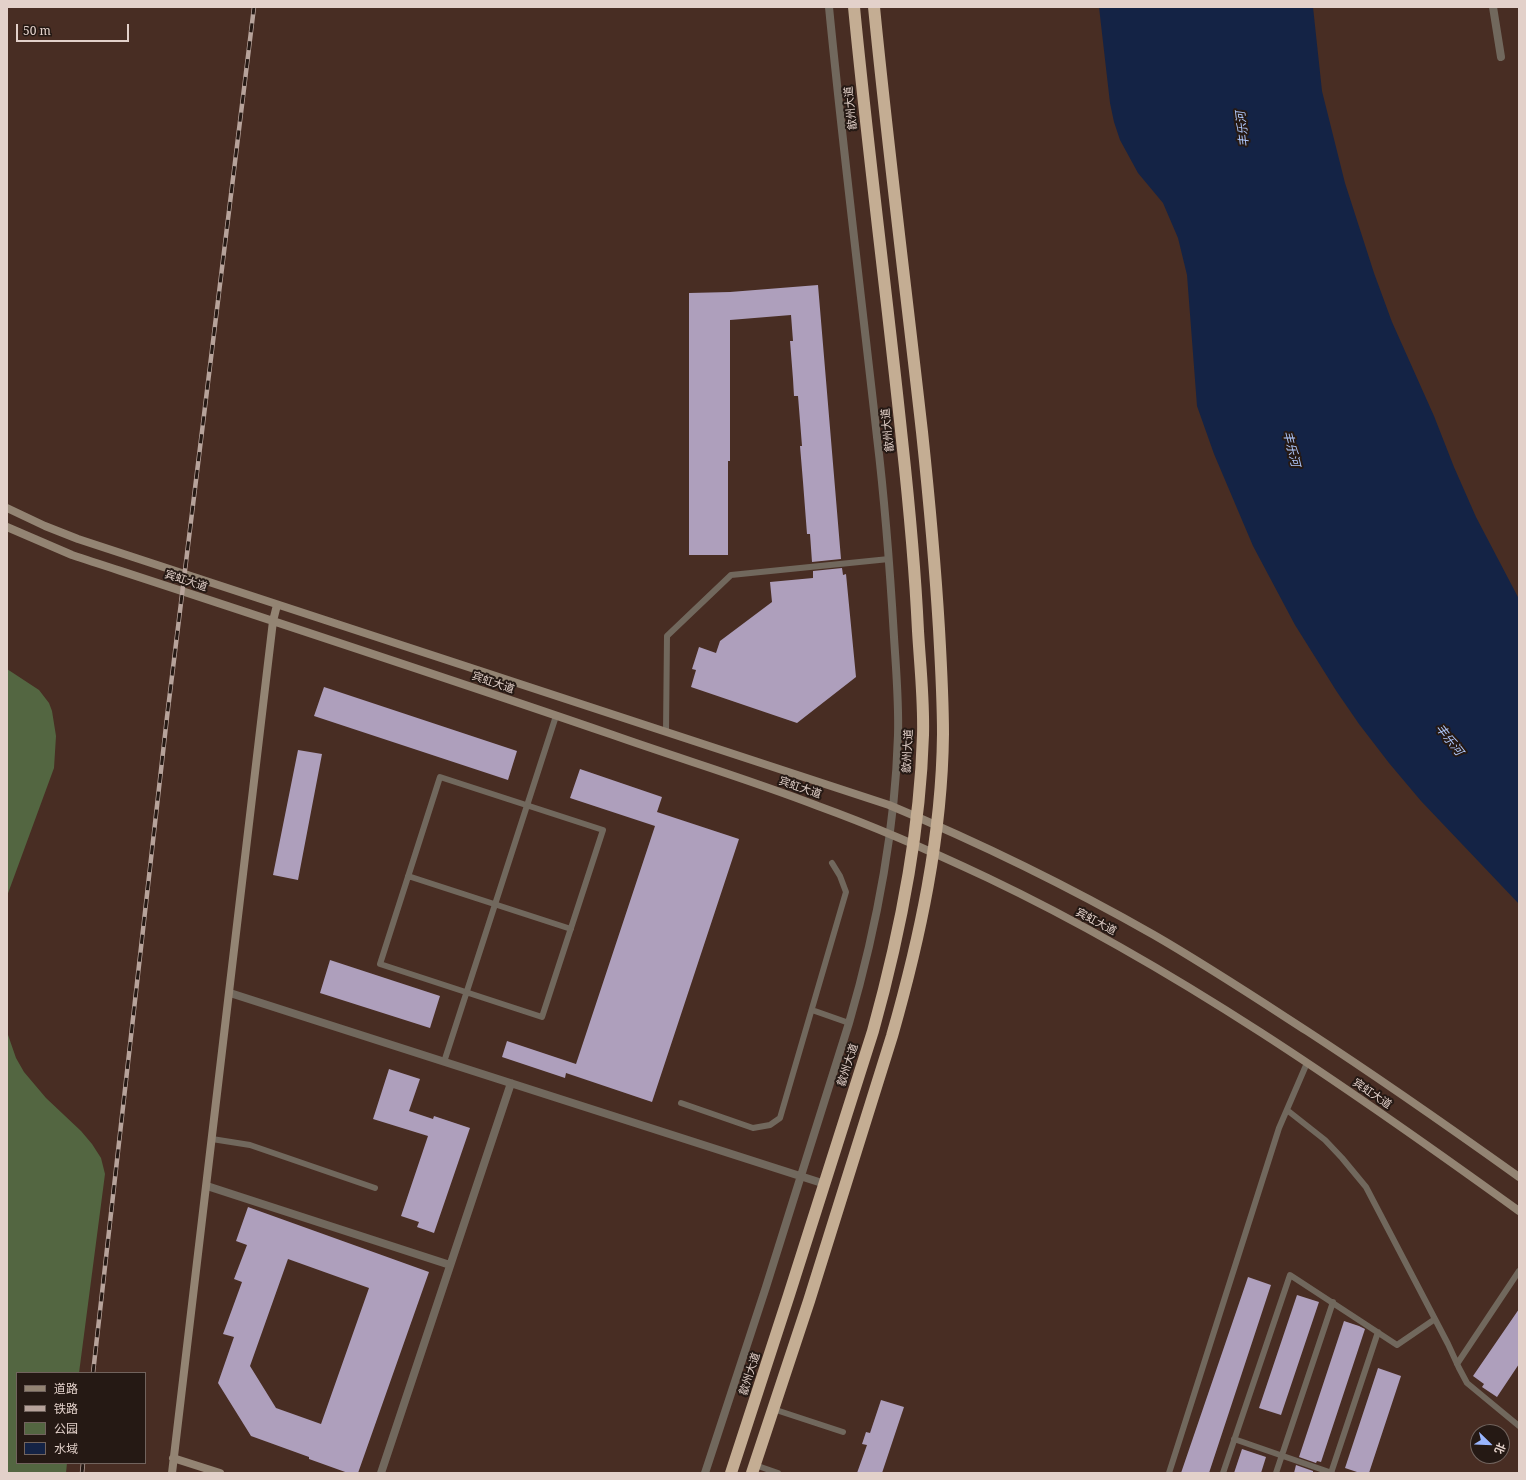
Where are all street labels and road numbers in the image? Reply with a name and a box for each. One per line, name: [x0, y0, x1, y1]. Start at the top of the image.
street label: 歙州大道: [842, 85, 860, 131]
street label: 歙州大道: [879, 407, 897, 453]
street label: 宾虹大道: [163, 568, 209, 594]
street label: 宾虹大道: [470, 670, 516, 696]
street label: 歙州大道: [900, 729, 916, 773]
street label: 宾虹大道: [777, 775, 823, 801]
street label: 宾虹大道: [1073, 906, 1119, 938]
street label: 歙州大道: [835, 1042, 861, 1088]
street label: 宾虹大道: [1350, 1076, 1394, 1112]
street label: 歙州大道: [737, 1351, 763, 1397]

